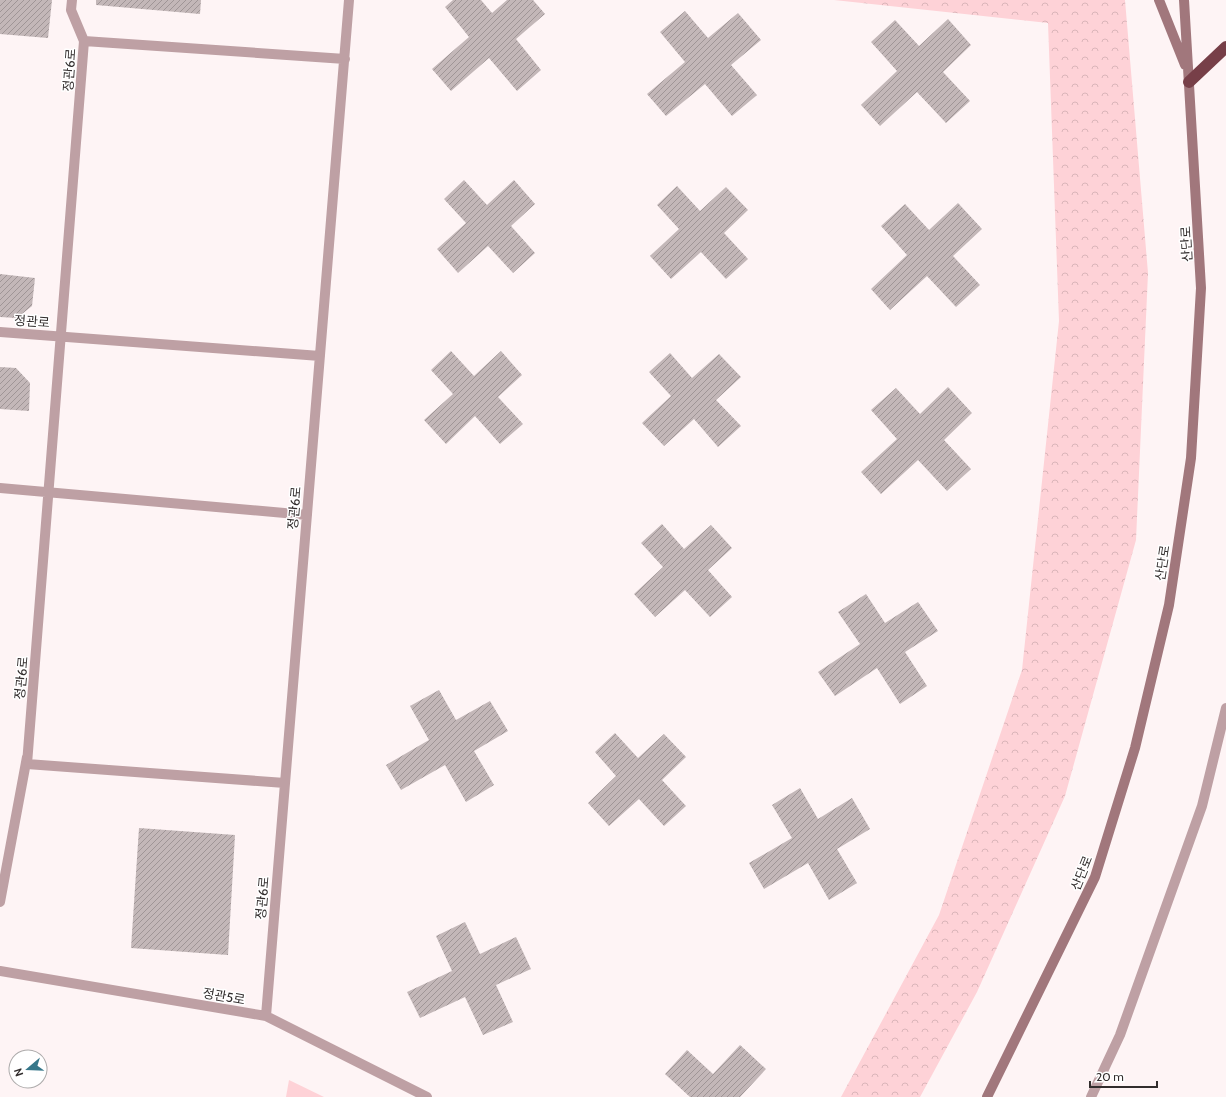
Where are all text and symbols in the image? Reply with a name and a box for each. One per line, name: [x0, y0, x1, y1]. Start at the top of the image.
street label: 정관6로: [60, 48, 78, 92]
street label: 산단로: [1177, 226, 1195, 262]
street label: 정관로: [14, 312, 50, 330]
street label: 정관6로: [284, 486, 304, 530]
street label: 산단로: [1151, 544, 1173, 582]
street label: 정관6로: [11, 656, 31, 700]
street label: 산단로: [1067, 853, 1095, 893]
street label: 정관6로: [252, 876, 272, 920]
street label: 정관5로: [201, 984, 247, 1008]
north arrow: [8, 1049, 48, 1089]
scale bar: [1090, 1063, 1157, 1089]
text: N: [11, 1066, 26, 1078]
text: 20 m: [1096, 1069, 1124, 1084]

